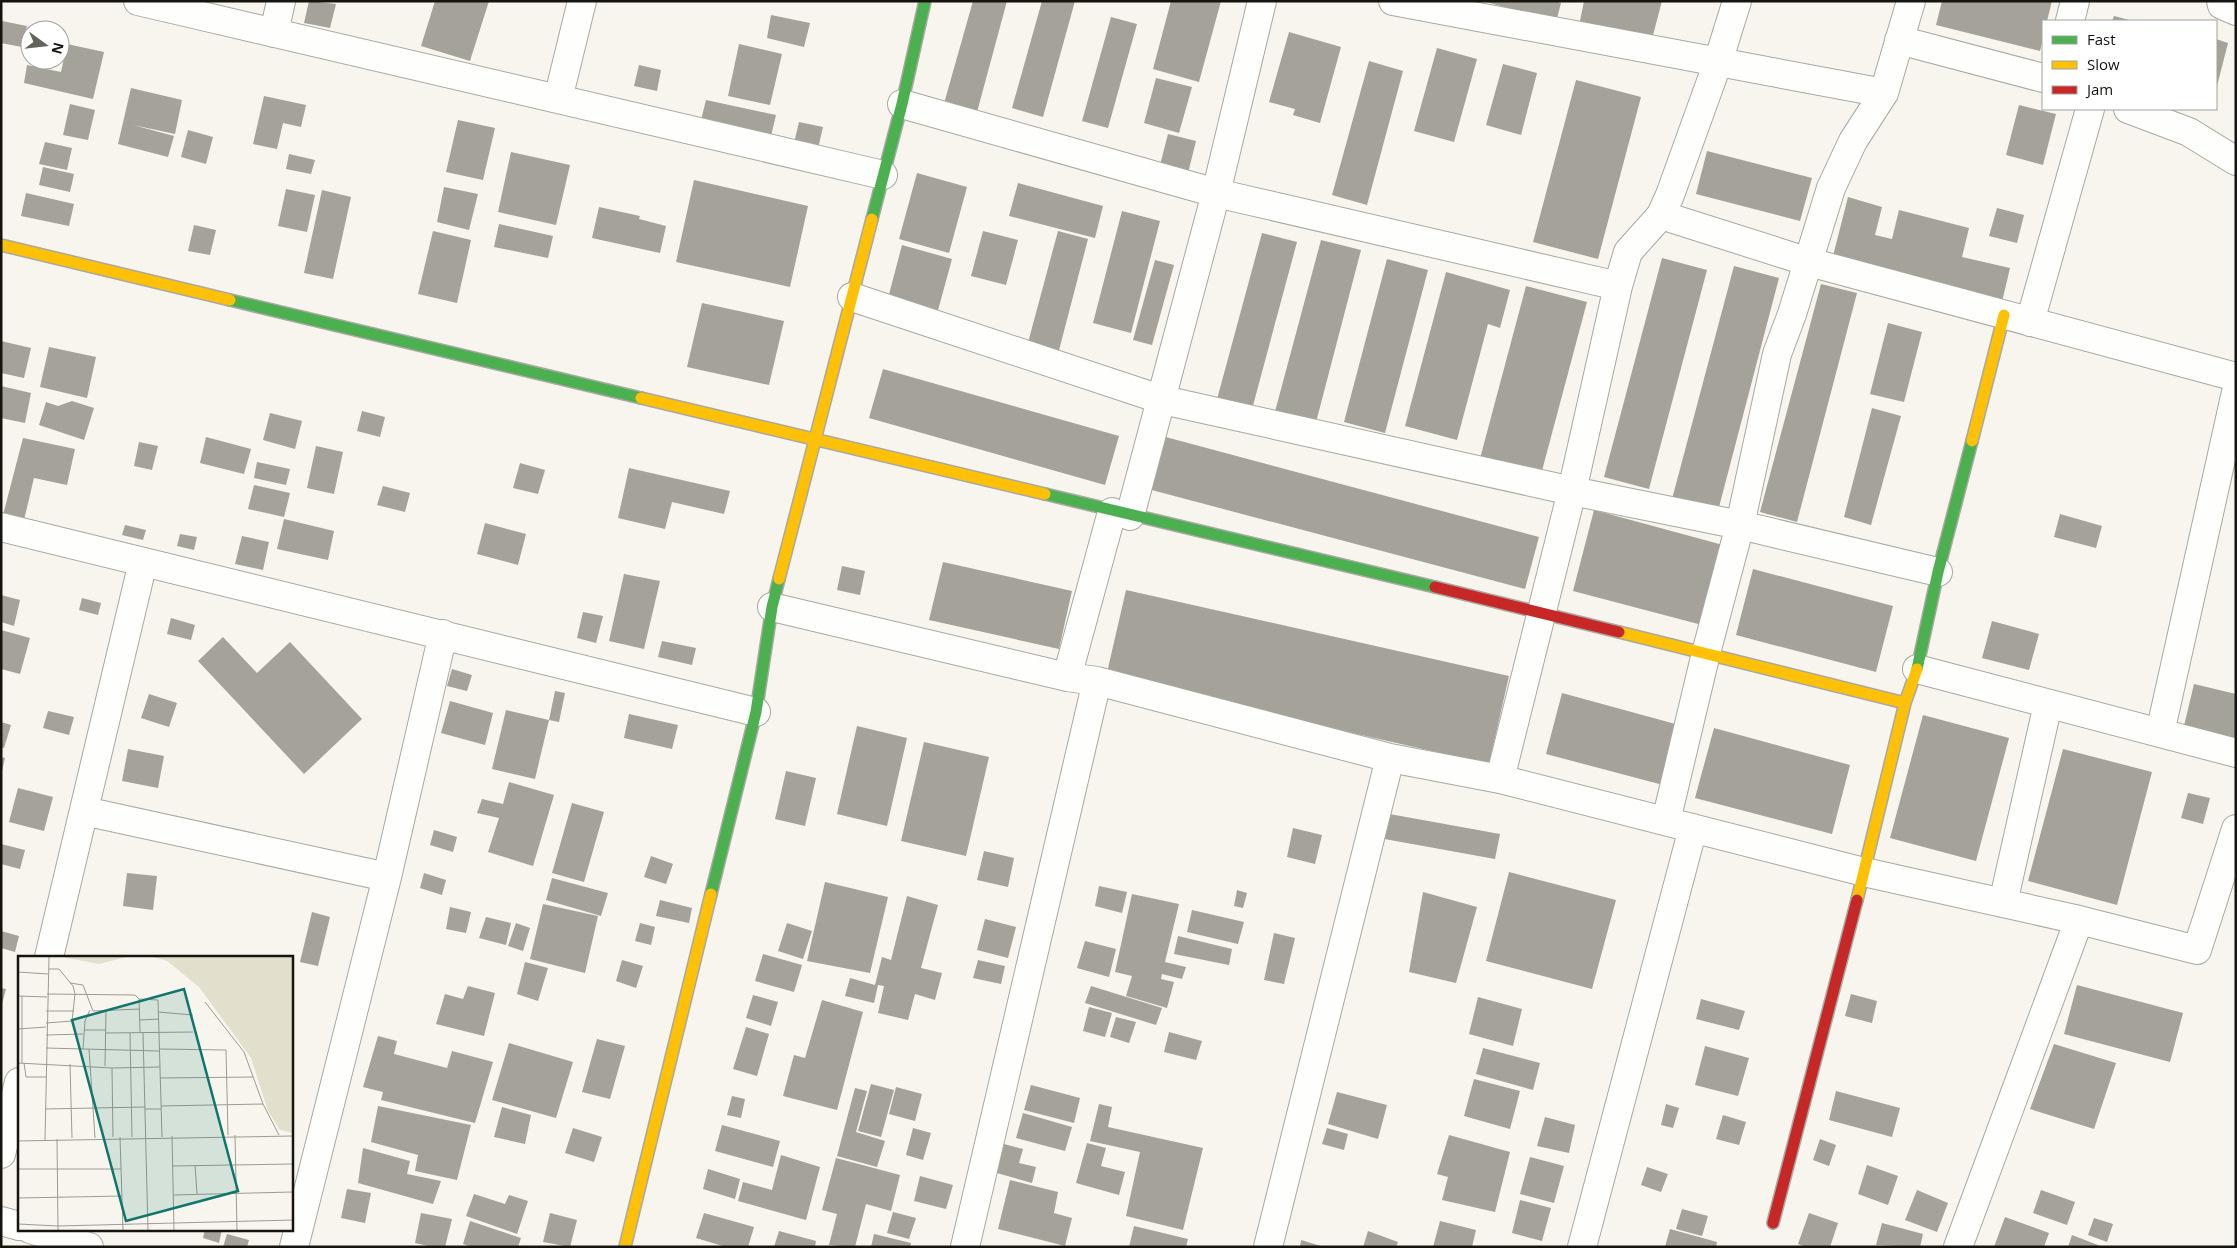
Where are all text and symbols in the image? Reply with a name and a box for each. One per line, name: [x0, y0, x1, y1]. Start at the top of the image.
north arrow: [20, 20, 70, 70]
legend: [2042, 20, 2217, 110]
text: Fast: [2087, 29, 2116, 49]
text: N: [47, 41, 69, 56]
text: Slow: [2087, 54, 2120, 74]
text: Jam: [2085, 79, 2113, 99]
inset map: [18, 956, 292, 1230]

